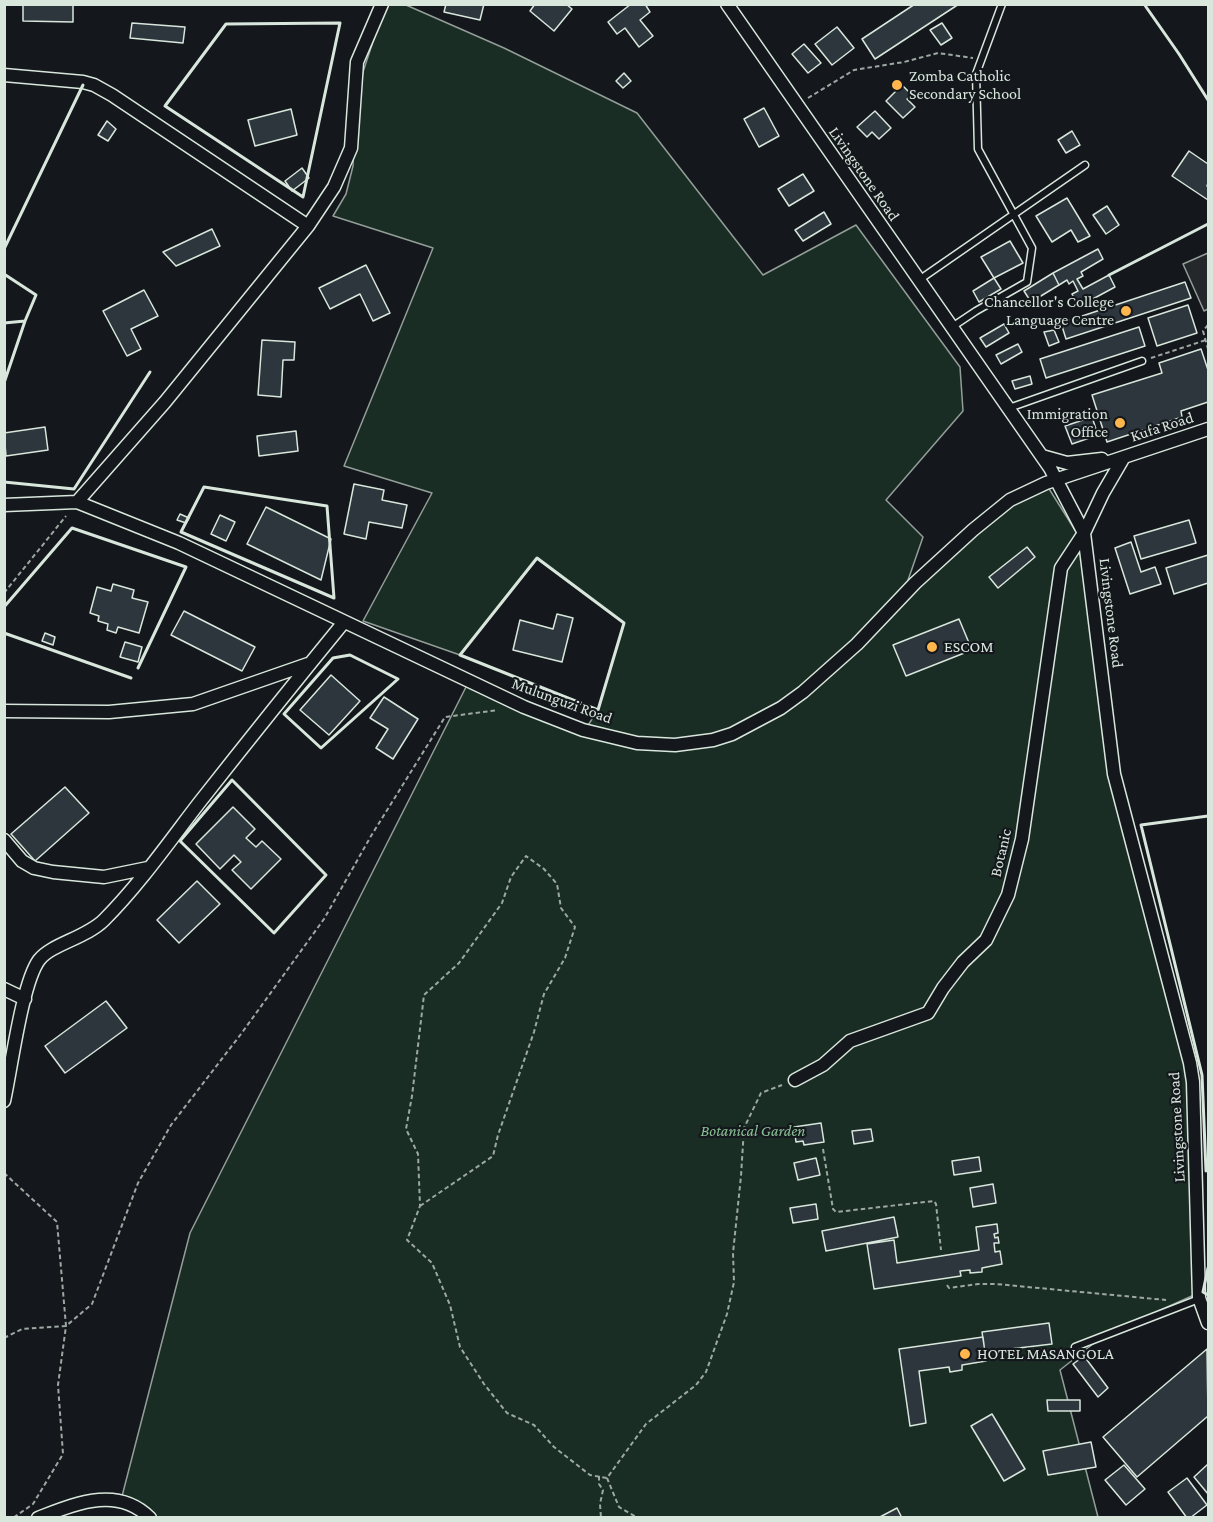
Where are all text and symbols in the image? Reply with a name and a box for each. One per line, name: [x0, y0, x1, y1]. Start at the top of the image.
place label: Zomba Catholic Secondary School: [909, 66, 1021, 104]
marker: Zomba Catholic Secondary School: [890, 78, 904, 92]
street label: Livingstone Road: [824, 123, 904, 225]
place label: Chancellor's College Language Centre: [984, 292, 1114, 330]
marker: Chancellor's College Language Centre: [1119, 304, 1133, 318]
place label: Immigration Office: [1027, 404, 1108, 442]
street label: Kufa Road: [1128, 408, 1196, 446]
marker: Immigration Office: [1113, 416, 1127, 430]
street label: Livingstone Road: [1095, 557, 1127, 669]
place label: ESCOM: [944, 637, 994, 657]
marker: ESCOM: [925, 640, 939, 654]
street label: Mulunguzi Road: [509, 674, 615, 728]
street label: Botanic: [986, 827, 1016, 879]
street label: Livingstone Road: [1165, 1071, 1189, 1183]
park label: Botanical Garden: [701, 1121, 805, 1141]
place label: HOTEL MASANGOLA: [977, 1344, 1114, 1364]
marker: HOTEL MASANGOLA: [958, 1347, 972, 1361]

